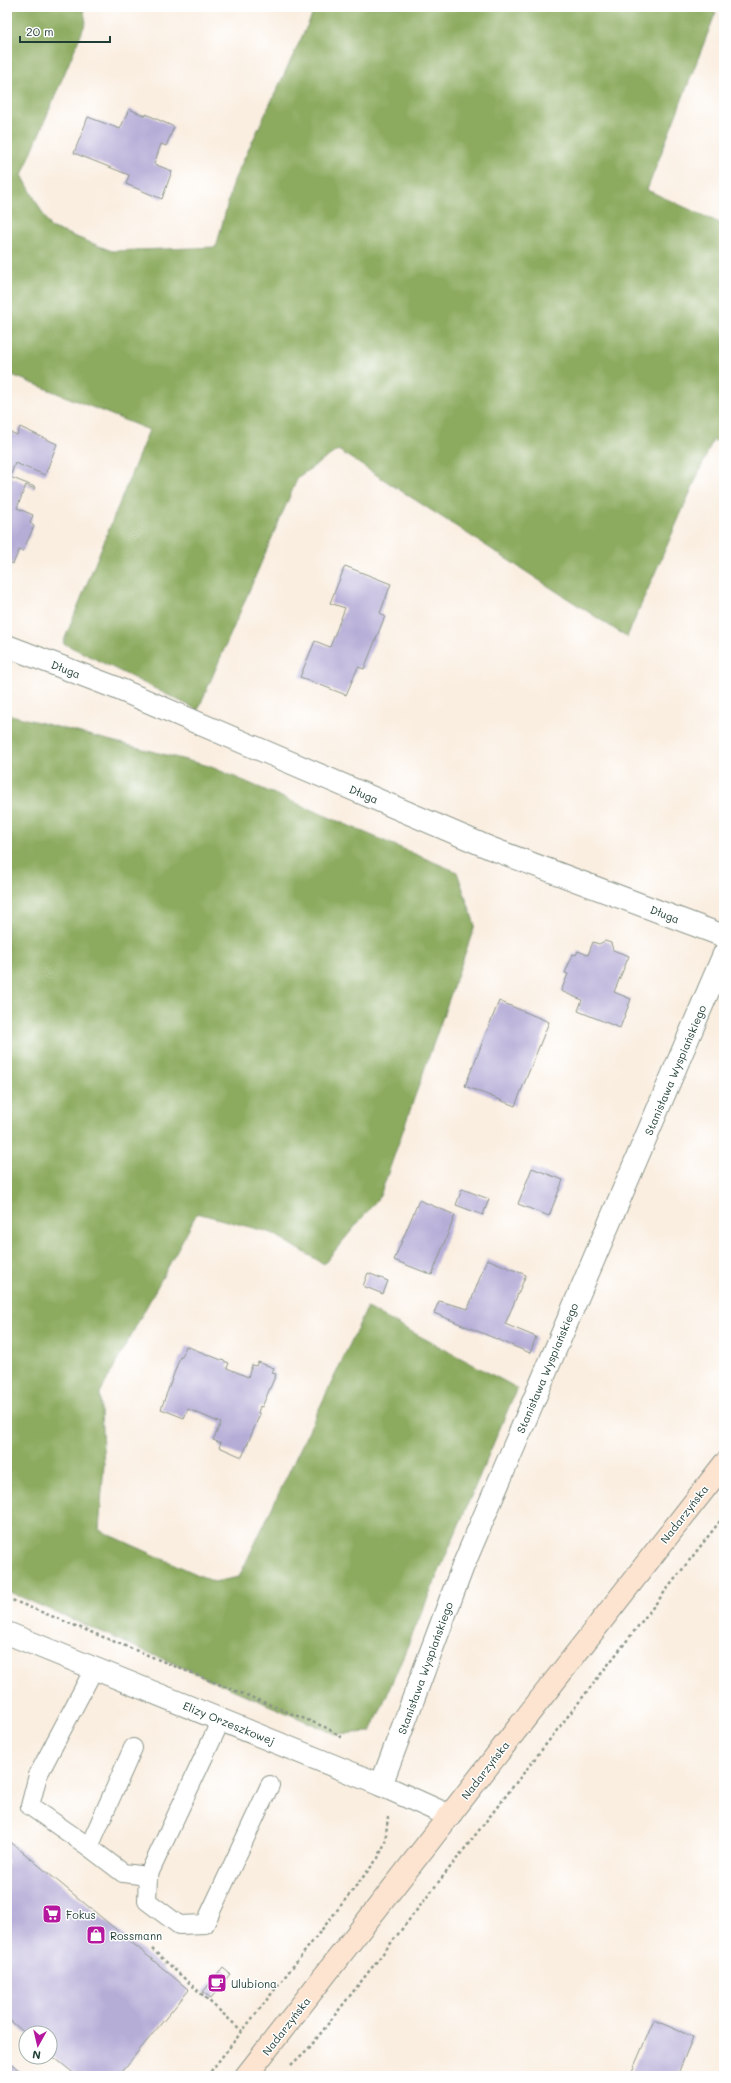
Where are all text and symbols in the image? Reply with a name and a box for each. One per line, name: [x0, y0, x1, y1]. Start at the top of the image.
scale bar: [20, 18, 110, 44]
text: 20 m: [26, 23, 54, 39]
street label: Długa: [49, 657, 83, 681]
street label: Długa: [347, 781, 381, 807]
street label: Długa: [648, 902, 682, 926]
street label: Stanisława Wyspiańskiego: [641, 1002, 709, 1137]
street label: Stanisława Wyspiańskiego: [513, 1300, 581, 1435]
street label: Nadarzyńska: [656, 1482, 712, 1546]
street label: Stanisława Wyspiańskiego: [394, 1599, 456, 1736]
street label: Elizy Orzeszkowej: [181, 1698, 277, 1748]
street label: Nadarzyńska: [457, 1738, 513, 1802]
supermarket icon: Fokus: [41, 1903, 63, 1925]
place label: Fokus: [66, 1907, 96, 1922]
shop icon: Rossmann: [85, 1924, 107, 1946]
place label: Rossmann: [110, 1928, 162, 1943]
cafe icon: Ulubiona: [206, 1972, 228, 1994]
place label: Ulubiona: [231, 1976, 277, 1991]
street label: Nadarzyńska: [258, 1994, 314, 2058]
north arrow: [18, 2025, 58, 2065]
text: N: [31, 2047, 42, 2063]

